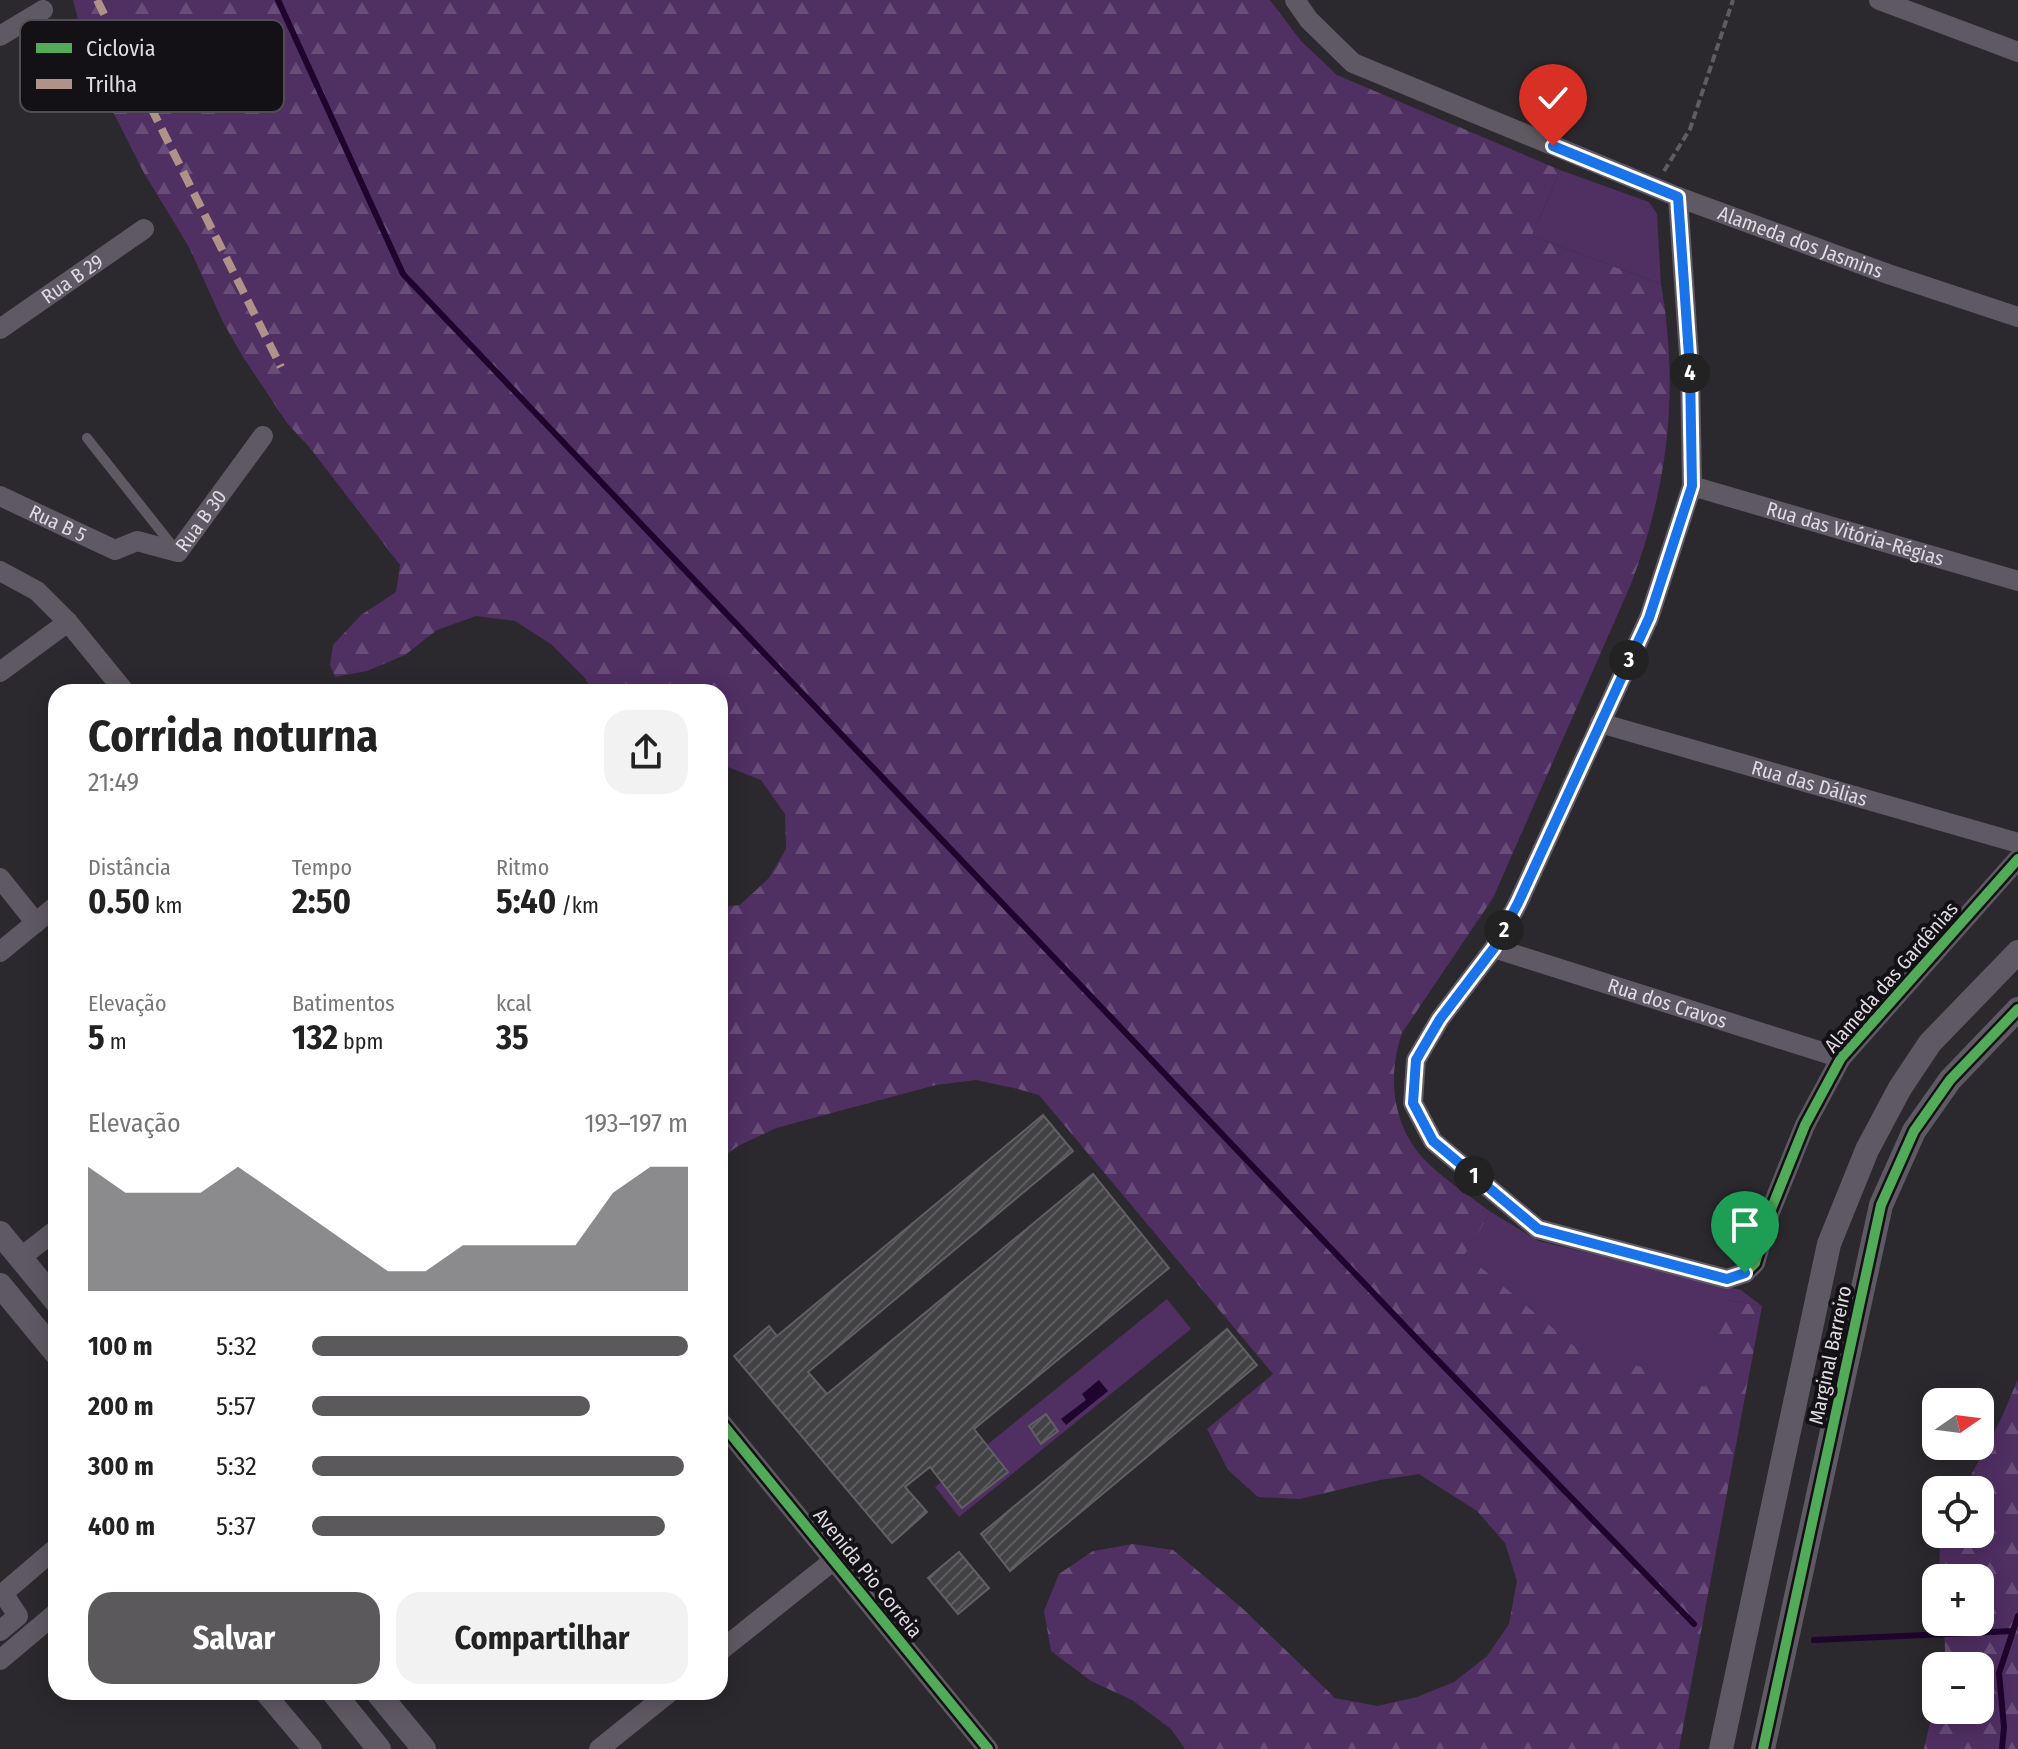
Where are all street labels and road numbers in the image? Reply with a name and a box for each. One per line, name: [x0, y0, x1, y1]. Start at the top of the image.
street label: Alameda dos Jasmins: [1715, 201, 1886, 283]
street label: Rua B 29: [37, 249, 108, 309]
street label: Rua B 30: [170, 485, 232, 556]
street label: Rua das Vitória-Régias: [1764, 496, 1947, 571]
street label: Rua B 5: [25, 499, 91, 547]
street label: Rua das Dálias: [1749, 755, 1870, 811]
street label: Alameda das Gardênias: [1819, 897, 1963, 1057]
street label: Rua dos Cravos: [1605, 973, 1730, 1033]
street label: Marginal Barreiro: [1804, 1283, 1856, 1427]
street label: Avenida Pio Correia: [809, 1504, 927, 1642]

